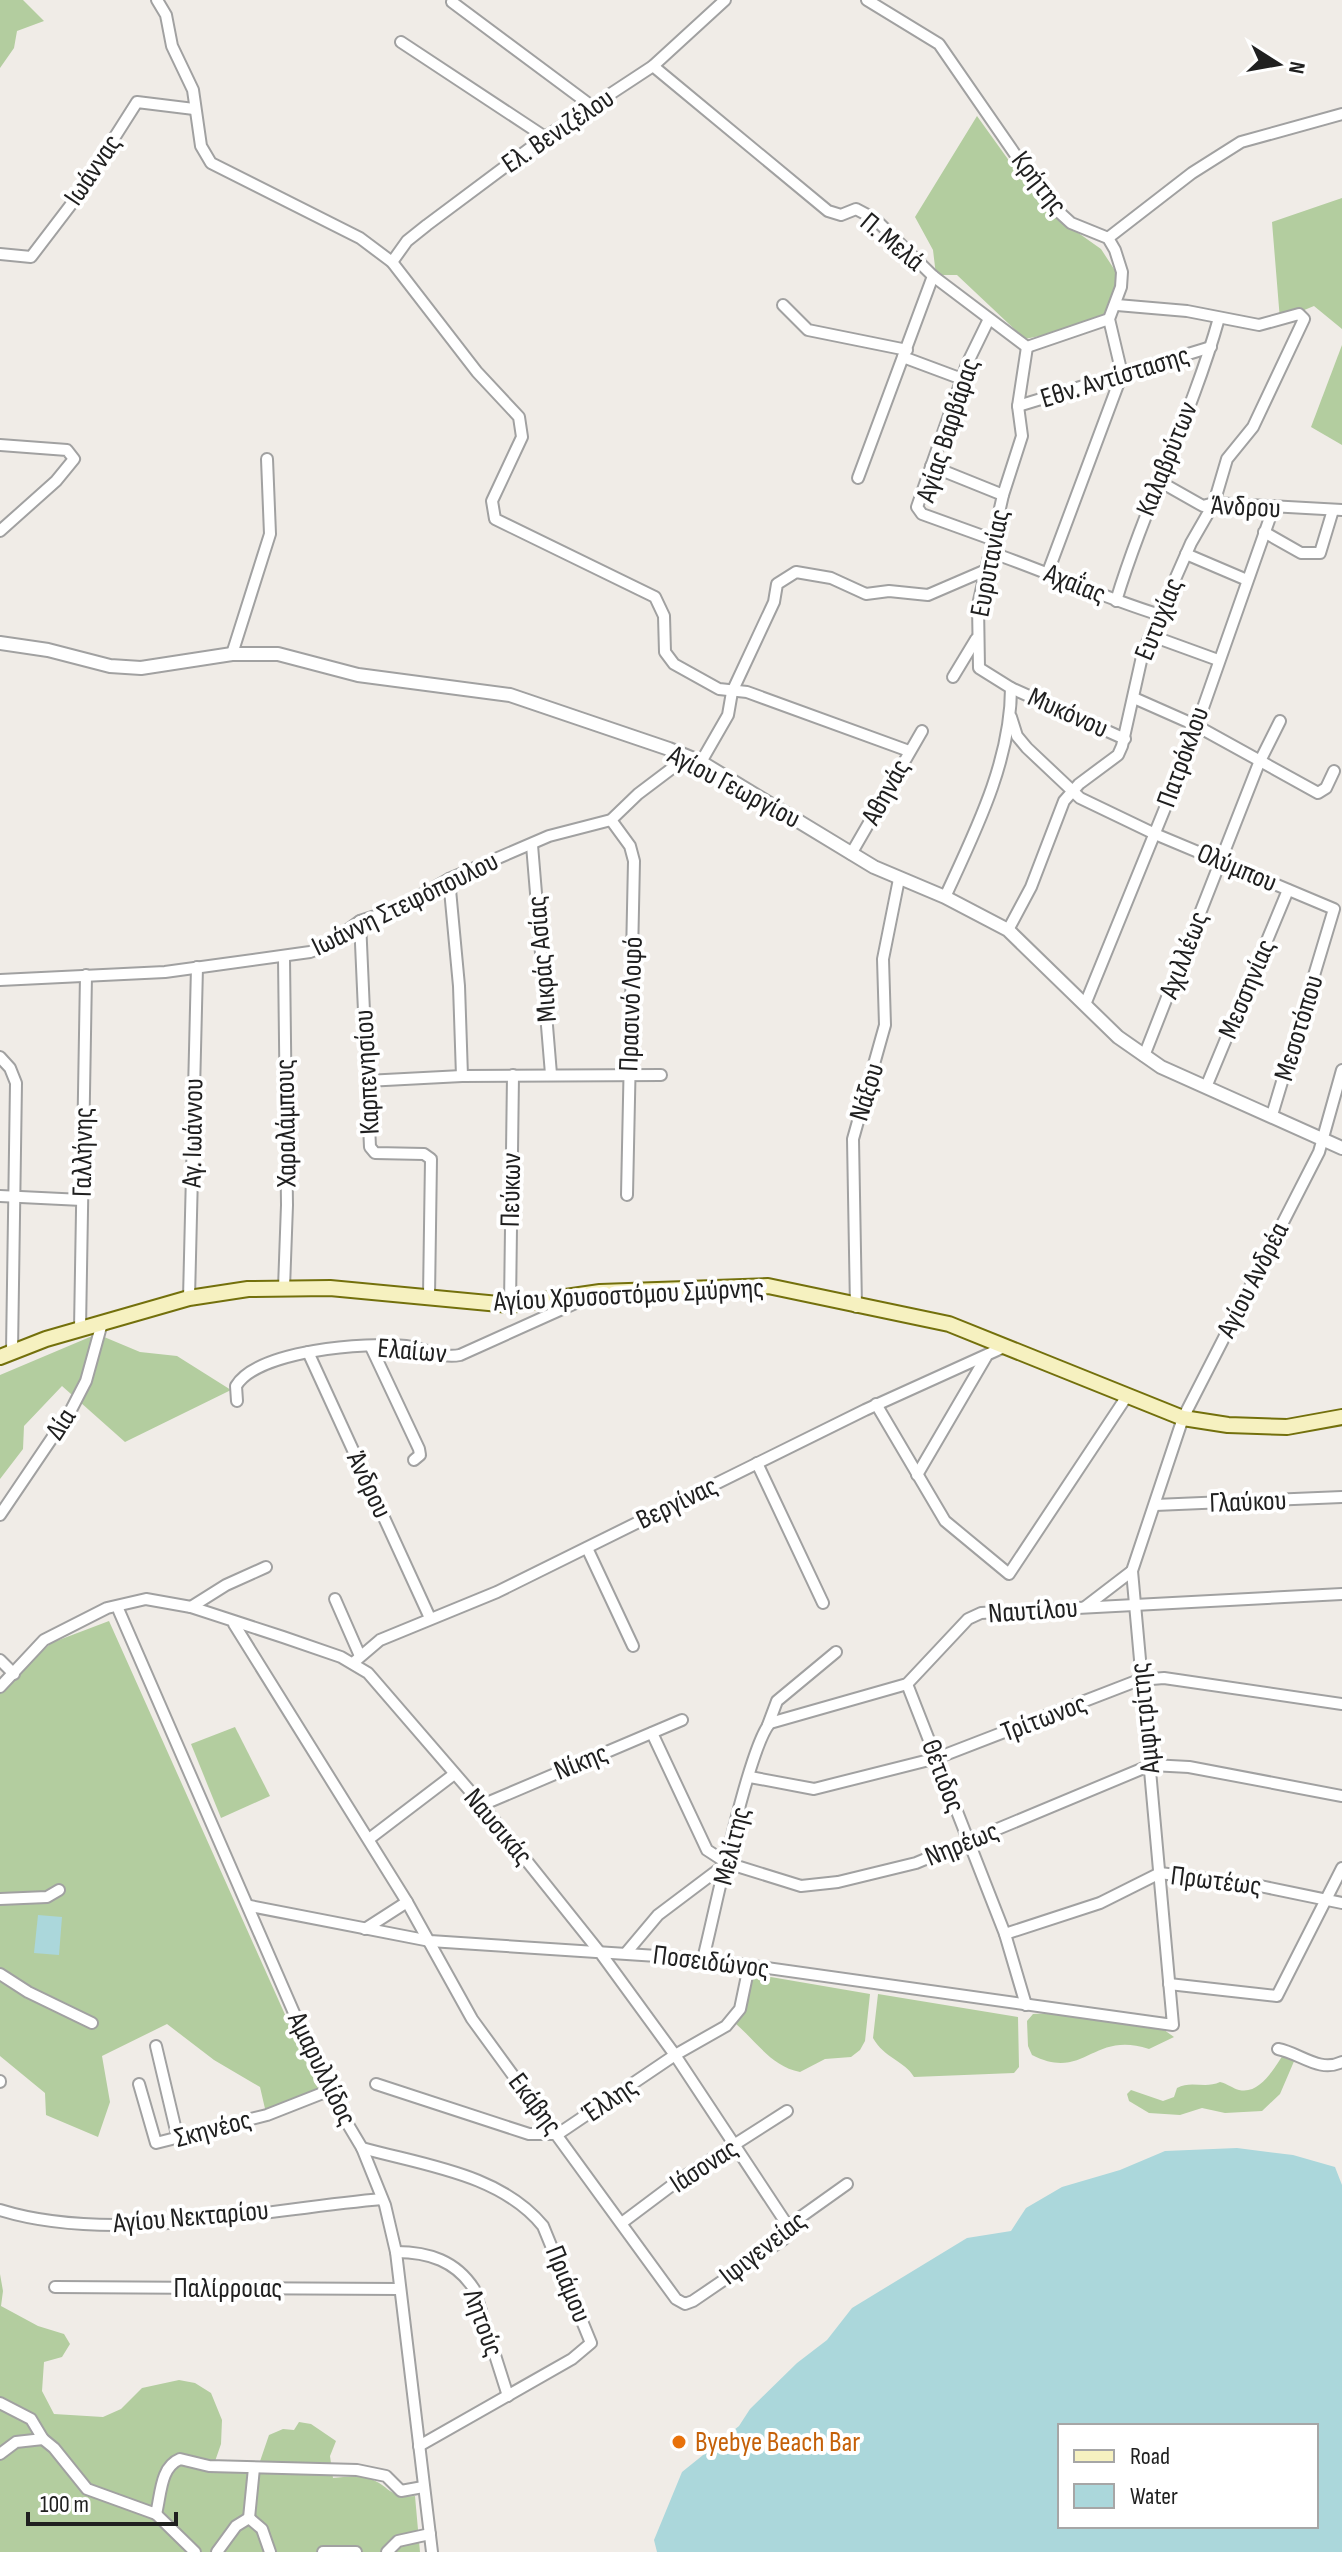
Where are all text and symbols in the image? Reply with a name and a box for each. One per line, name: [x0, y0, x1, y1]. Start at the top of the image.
north arrow: [1238, 24, 1318, 104]
text: N: [1282, 59, 1311, 76]
street label: Ελ. Βενιζέλου: [496, 82, 620, 180]
street label: Ιωάννας: [57, 128, 129, 212]
street label: Κρήτης: [1004, 145, 1074, 221]
street label: Π. Μελά: [853, 206, 931, 278]
street label: Εθν. Αντίστασης: [1037, 339, 1193, 415]
street label: Αγίας Βαρβάρας: [909, 354, 987, 507]
street label: Καλαβρύτων: [1129, 397, 1205, 521]
street label: Άνδρου: [1210, 489, 1282, 525]
street label: Ευρυτανίας: [963, 506, 1017, 620]
street label: Αχαΐας: [1039, 556, 1111, 611]
street label: Ευτυχίας: [1128, 573, 1190, 665]
street label: Μυκόνου: [1023, 681, 1113, 745]
street label: Πατρόκλου: [1150, 702, 1216, 812]
street label: Αγίου Γεωργίου: [661, 738, 806, 836]
street label: Αθηνάς: [854, 753, 917, 831]
street label: Ολύμπου: [1192, 836, 1282, 900]
street label: Ιωάννη Στεφόπουλου: [306, 845, 504, 963]
street label: Μικράς Ασίας: [520, 894, 564, 1024]
street label: Αχιλλέως: [1152, 907, 1216, 1004]
street label: Μεσσηνίας: [1211, 934, 1283, 1044]
street label: Πρασινό Λοφό: [612, 936, 650, 1072]
street label: Μεσοτόπου: [1267, 971, 1331, 1085]
street label: Καρπενησίου: [347, 1009, 387, 1135]
street label: Χαραλάμπους: [268, 1059, 304, 1188]
street label: Νάξου: [843, 1059, 891, 1125]
street label: Αγ. Ιωάννου: [176, 1078, 210, 1189]
street label: Γαλλήνης: [66, 1107, 100, 1197]
street label: Πεύκων: [494, 1152, 528, 1228]
street label: Αγίου Ανδρέα: [1210, 1217, 1296, 1344]
street label: Αγίου Χρυσοστόμου Σμύρνης: [492, 1271, 765, 1319]
street label: Ελαίων: [376, 1332, 448, 1370]
street label: Δία: [39, 1402, 83, 1446]
street label: Άνδρου: [339, 1447, 399, 1523]
street label: Βεργίνας: [631, 1469, 723, 1537]
street label: Γλαύκου: [1209, 1484, 1287, 1520]
street label: Ναυτίλου: [987, 1591, 1079, 1631]
street label: Αμφιτρίτης: [1123, 1661, 1167, 1776]
street label: Τρίτωνος: [997, 1687, 1091, 1749]
street label: Θέτιδος: [914, 1735, 972, 1817]
street label: Νίκης: [549, 1736, 613, 1788]
street label: Ναυσικάς: [457, 1782, 539, 1872]
street label: Μελίτης: [706, 1803, 758, 1889]
street label: Νηρέως: [920, 1814, 1004, 1874]
street label: Πρωτέως: [1169, 1859, 1263, 1903]
street label: Ποσειδώνος: [651, 1939, 771, 1985]
street label: Αμαρυλλίδος: [280, 2006, 364, 2131]
street label: Εκάβης: [501, 2067, 569, 2141]
street label: Έλλης: [575, 2070, 644, 2131]
street label: Σκηνέος: [171, 2103, 255, 2155]
street label: Ιάσονας: [664, 2132, 744, 2200]
street label: Αγίου Νεκταρίου: [111, 2194, 270, 2240]
street label: Ιφιγενείας: [713, 2204, 813, 2292]
street label: Πριάμου: [538, 2241, 598, 2327]
street label: Παλίρροιας: [174, 2272, 282, 2305]
street label: Λητούς: [455, 2284, 510, 2361]
legend: [1058, 2424, 1318, 2528]
place label: Byebye Beach Bar: [695, 2426, 860, 2459]
marker: Byebye Beach Bar: [670, 2433, 688, 2451]
text: Road: [1130, 2442, 1170, 2471]
scale bar: [28, 2476, 176, 2526]
text: Water: [1130, 2482, 1178, 2511]
text: 100 m: [40, 2490, 89, 2519]

